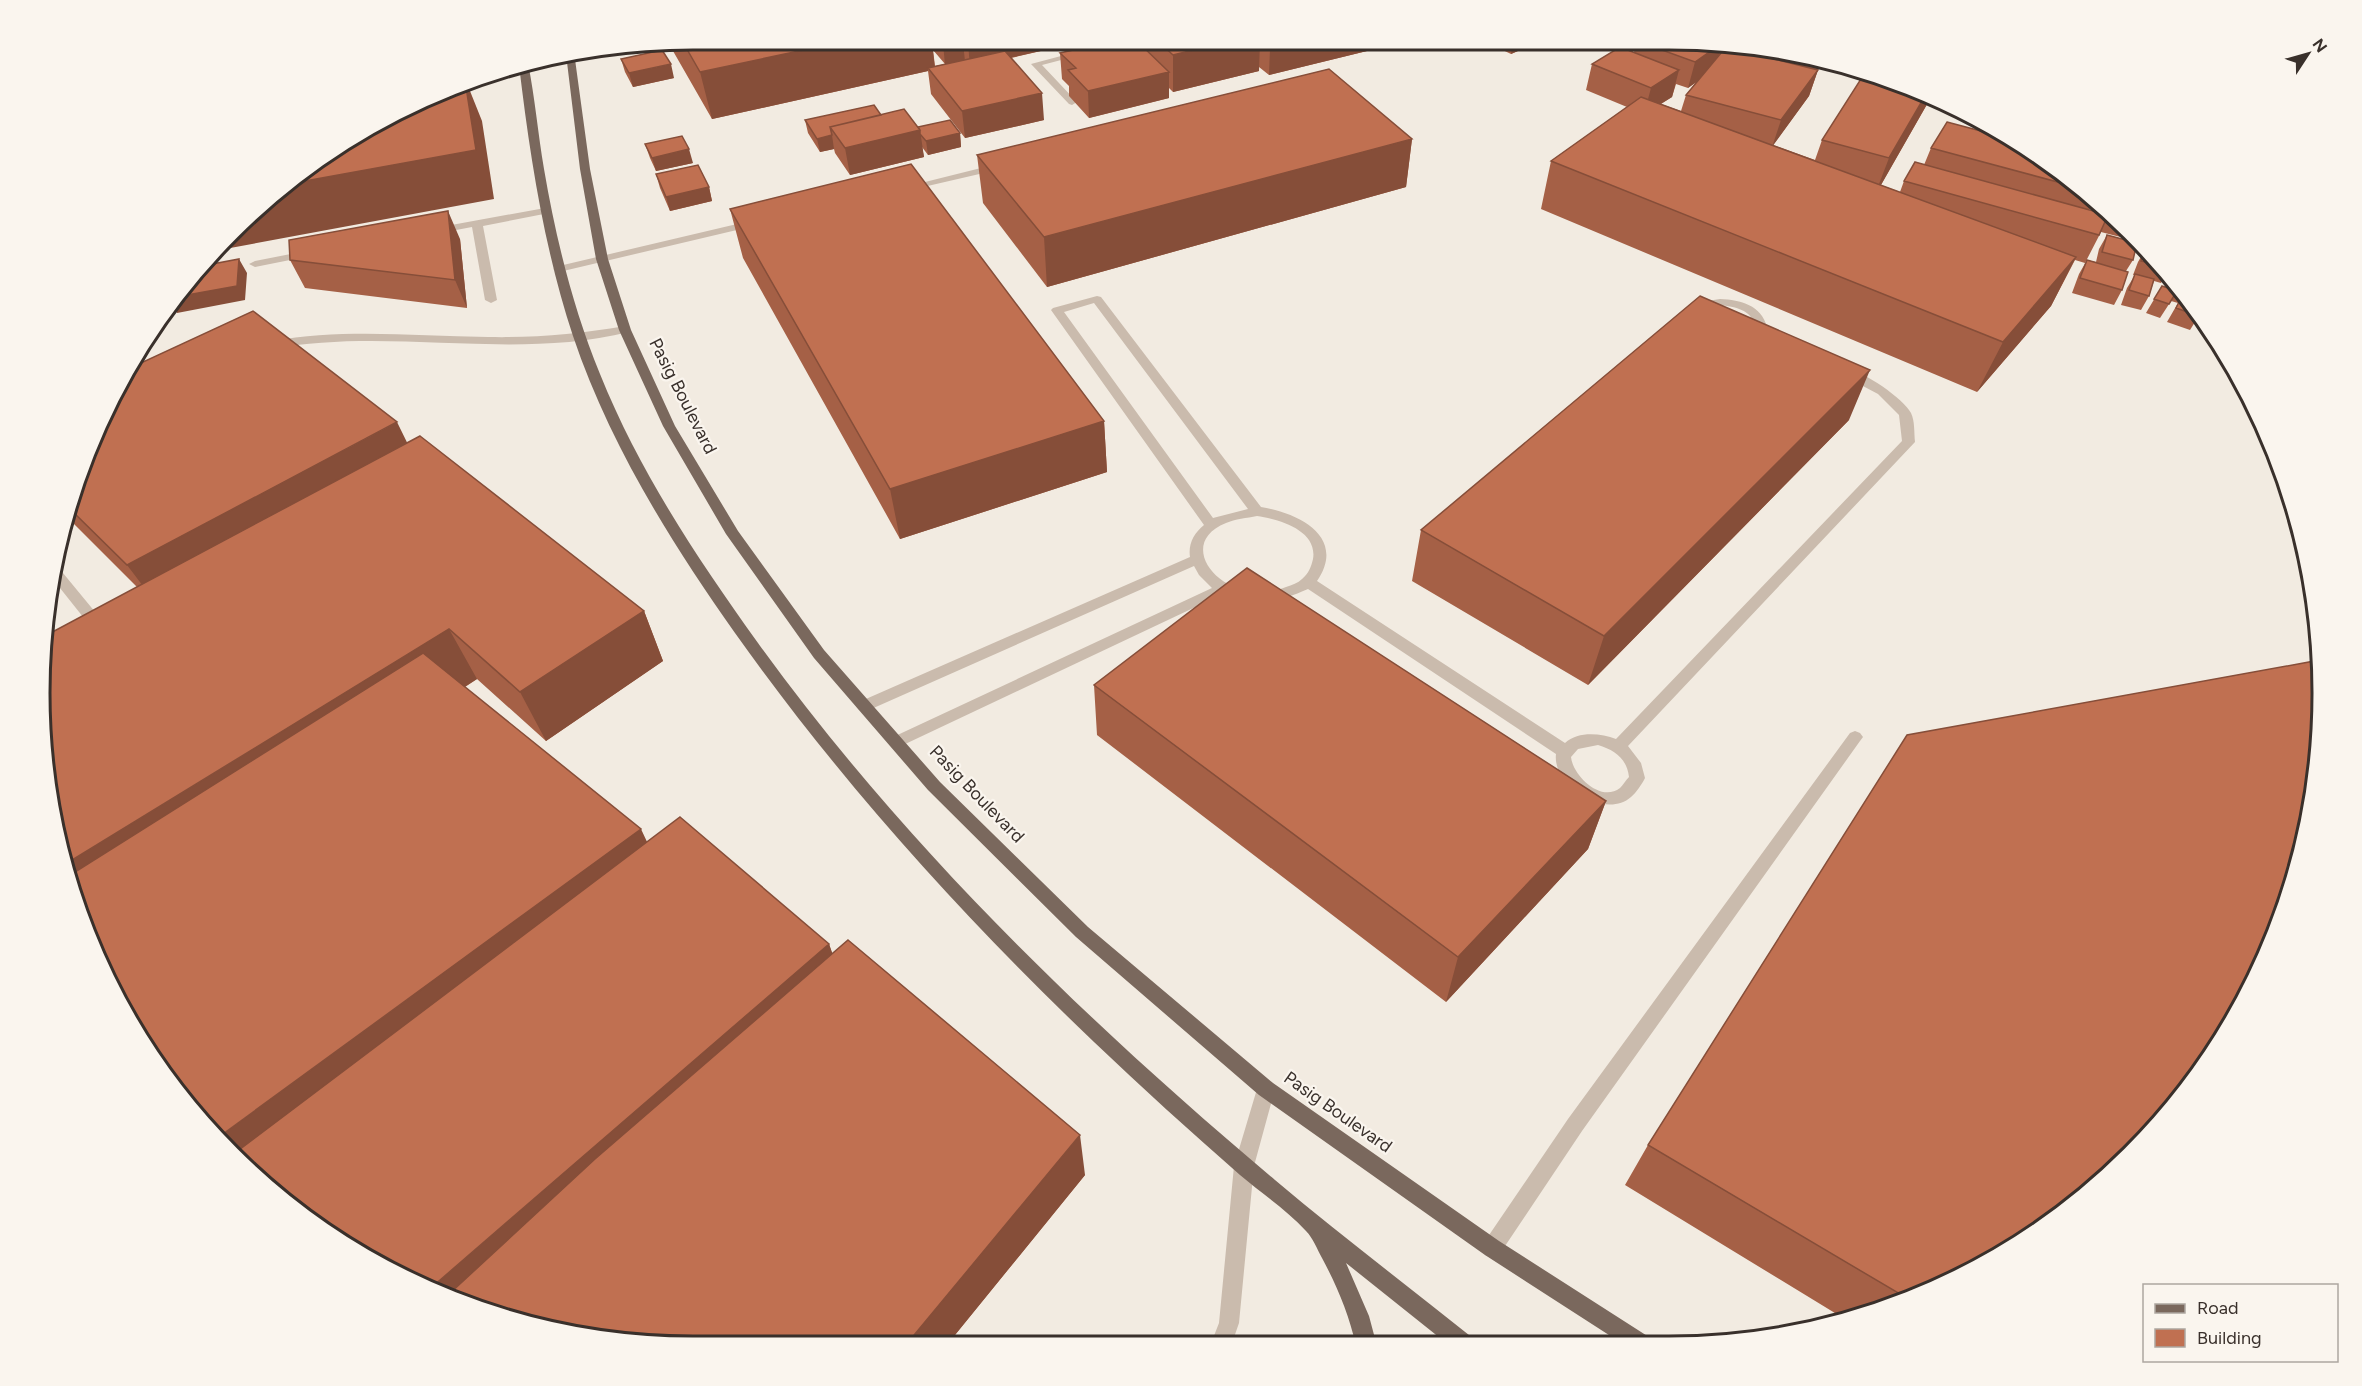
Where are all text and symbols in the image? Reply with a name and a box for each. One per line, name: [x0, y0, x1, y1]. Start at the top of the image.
north arrow: [2278, 24, 2338, 84]
text: N: [2308, 35, 2331, 56]
street label: Pasig Boulevard: [644, 334, 722, 458]
street label: Pasig Boulevard: [925, 741, 1029, 847]
street label: Pasig Boulevard: [1280, 1067, 1396, 1157]
legend: [2143, 1284, 2338, 1362]
text: Road: [2197, 1297, 2238, 1319]
text: Building: [2197, 1327, 2262, 1349]

